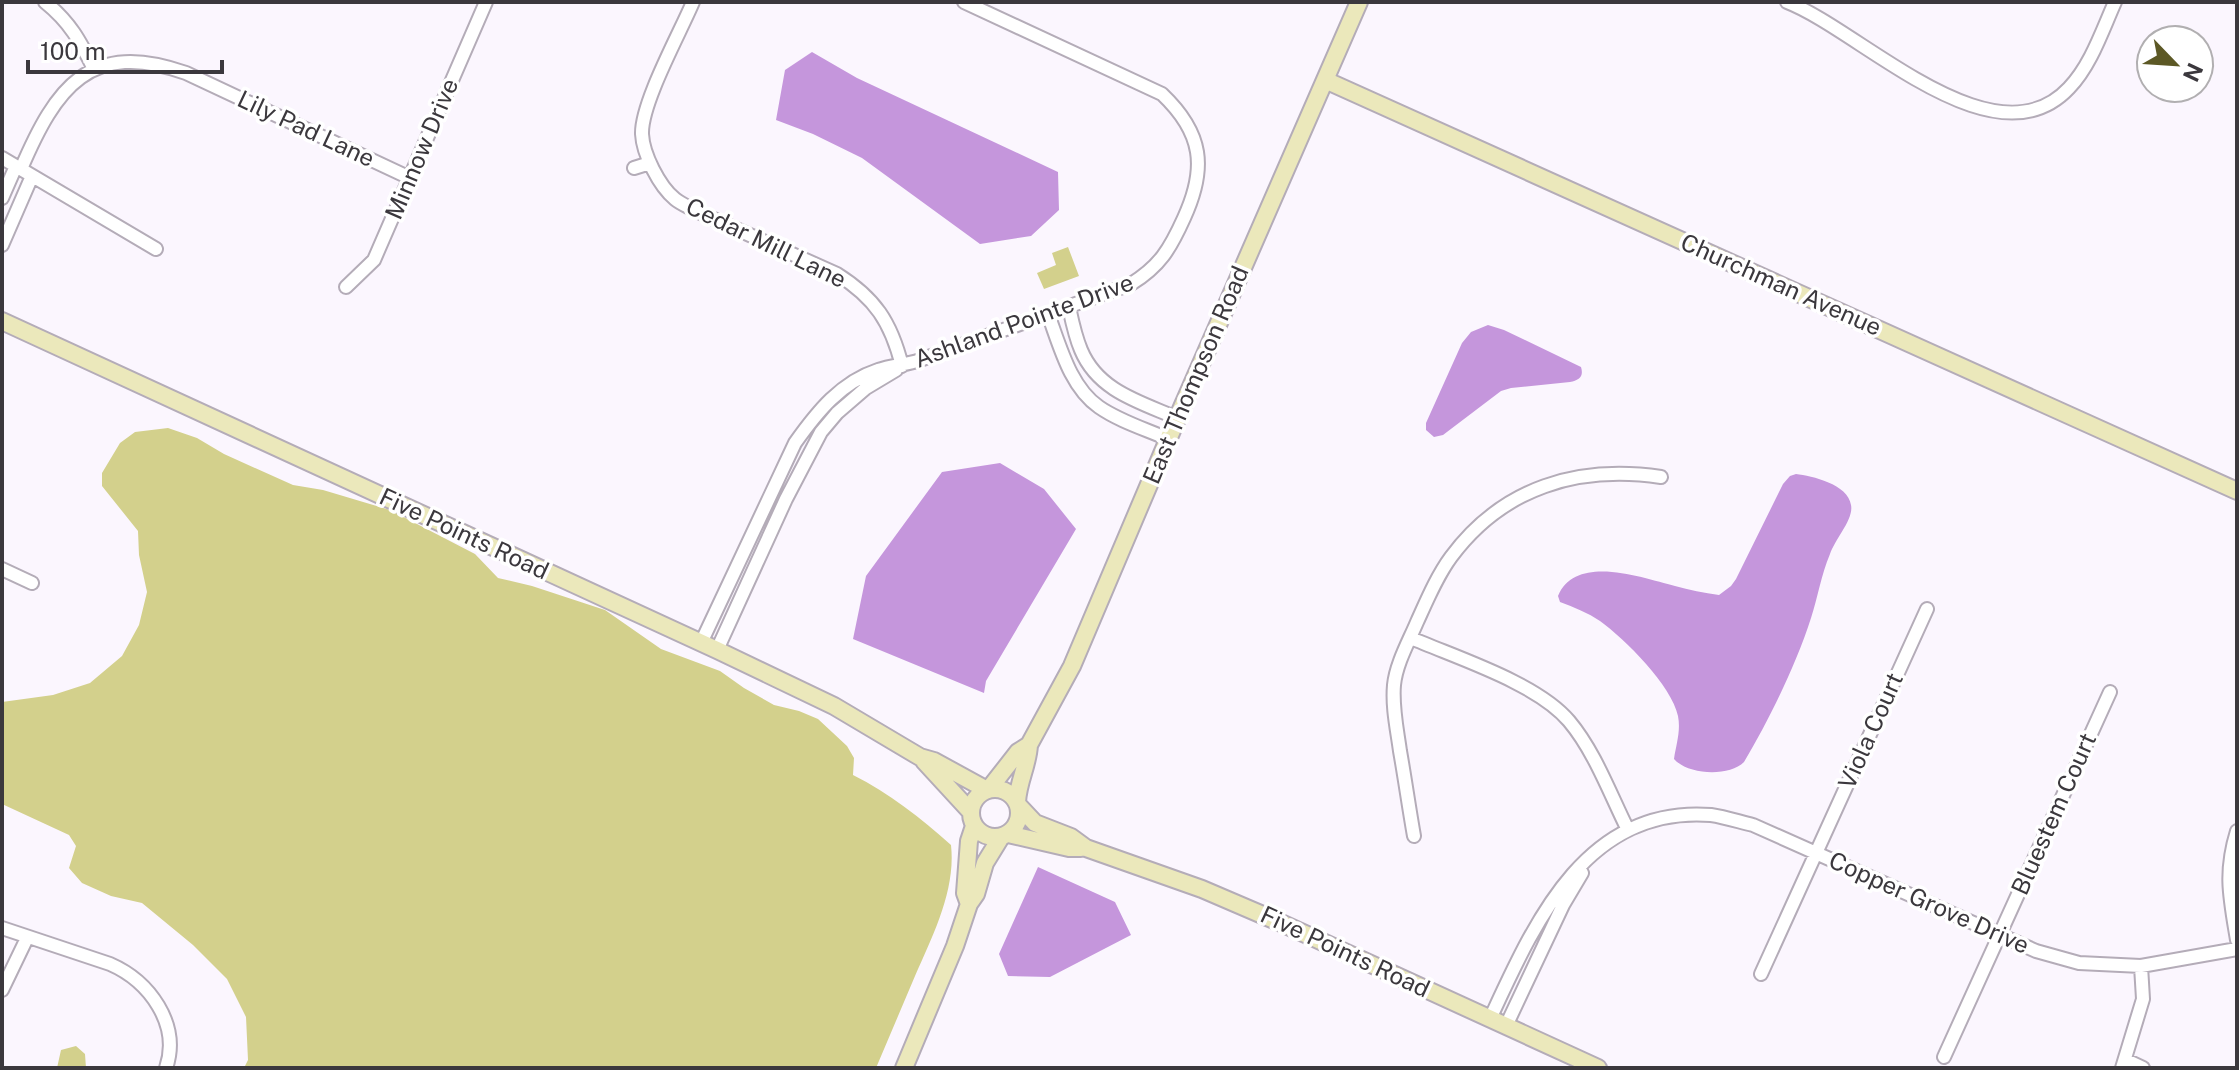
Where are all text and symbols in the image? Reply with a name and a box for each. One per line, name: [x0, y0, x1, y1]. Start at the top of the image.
scale bar: [28, 24, 222, 74]
north arrow: [2135, 24, 2215, 104]
text: 100 m: [40, 37, 106, 65]
text: N: [2178, 59, 2209, 86]
street label: Minnow Drive: [379, 74, 463, 223]
street label: Lily Pad Lane: [233, 84, 379, 172]
street label: Cedar Mill Lane: [682, 191, 851, 293]
street label: Churchman Avenue: [1677, 227, 1886, 341]
street label: East Thompson Road: [1137, 262, 1254, 488]
street label: Ashland Pointe Drive: [910, 267, 1137, 373]
street label: Five Points Road: [375, 482, 553, 585]
street label: Viola Court: [1832, 668, 1908, 793]
street label: Bluestem Court: [2005, 728, 2101, 899]
street label: Copper Grove Drive: [1825, 845, 2034, 959]
street label: Five Points Road: [1256, 900, 1434, 1003]

